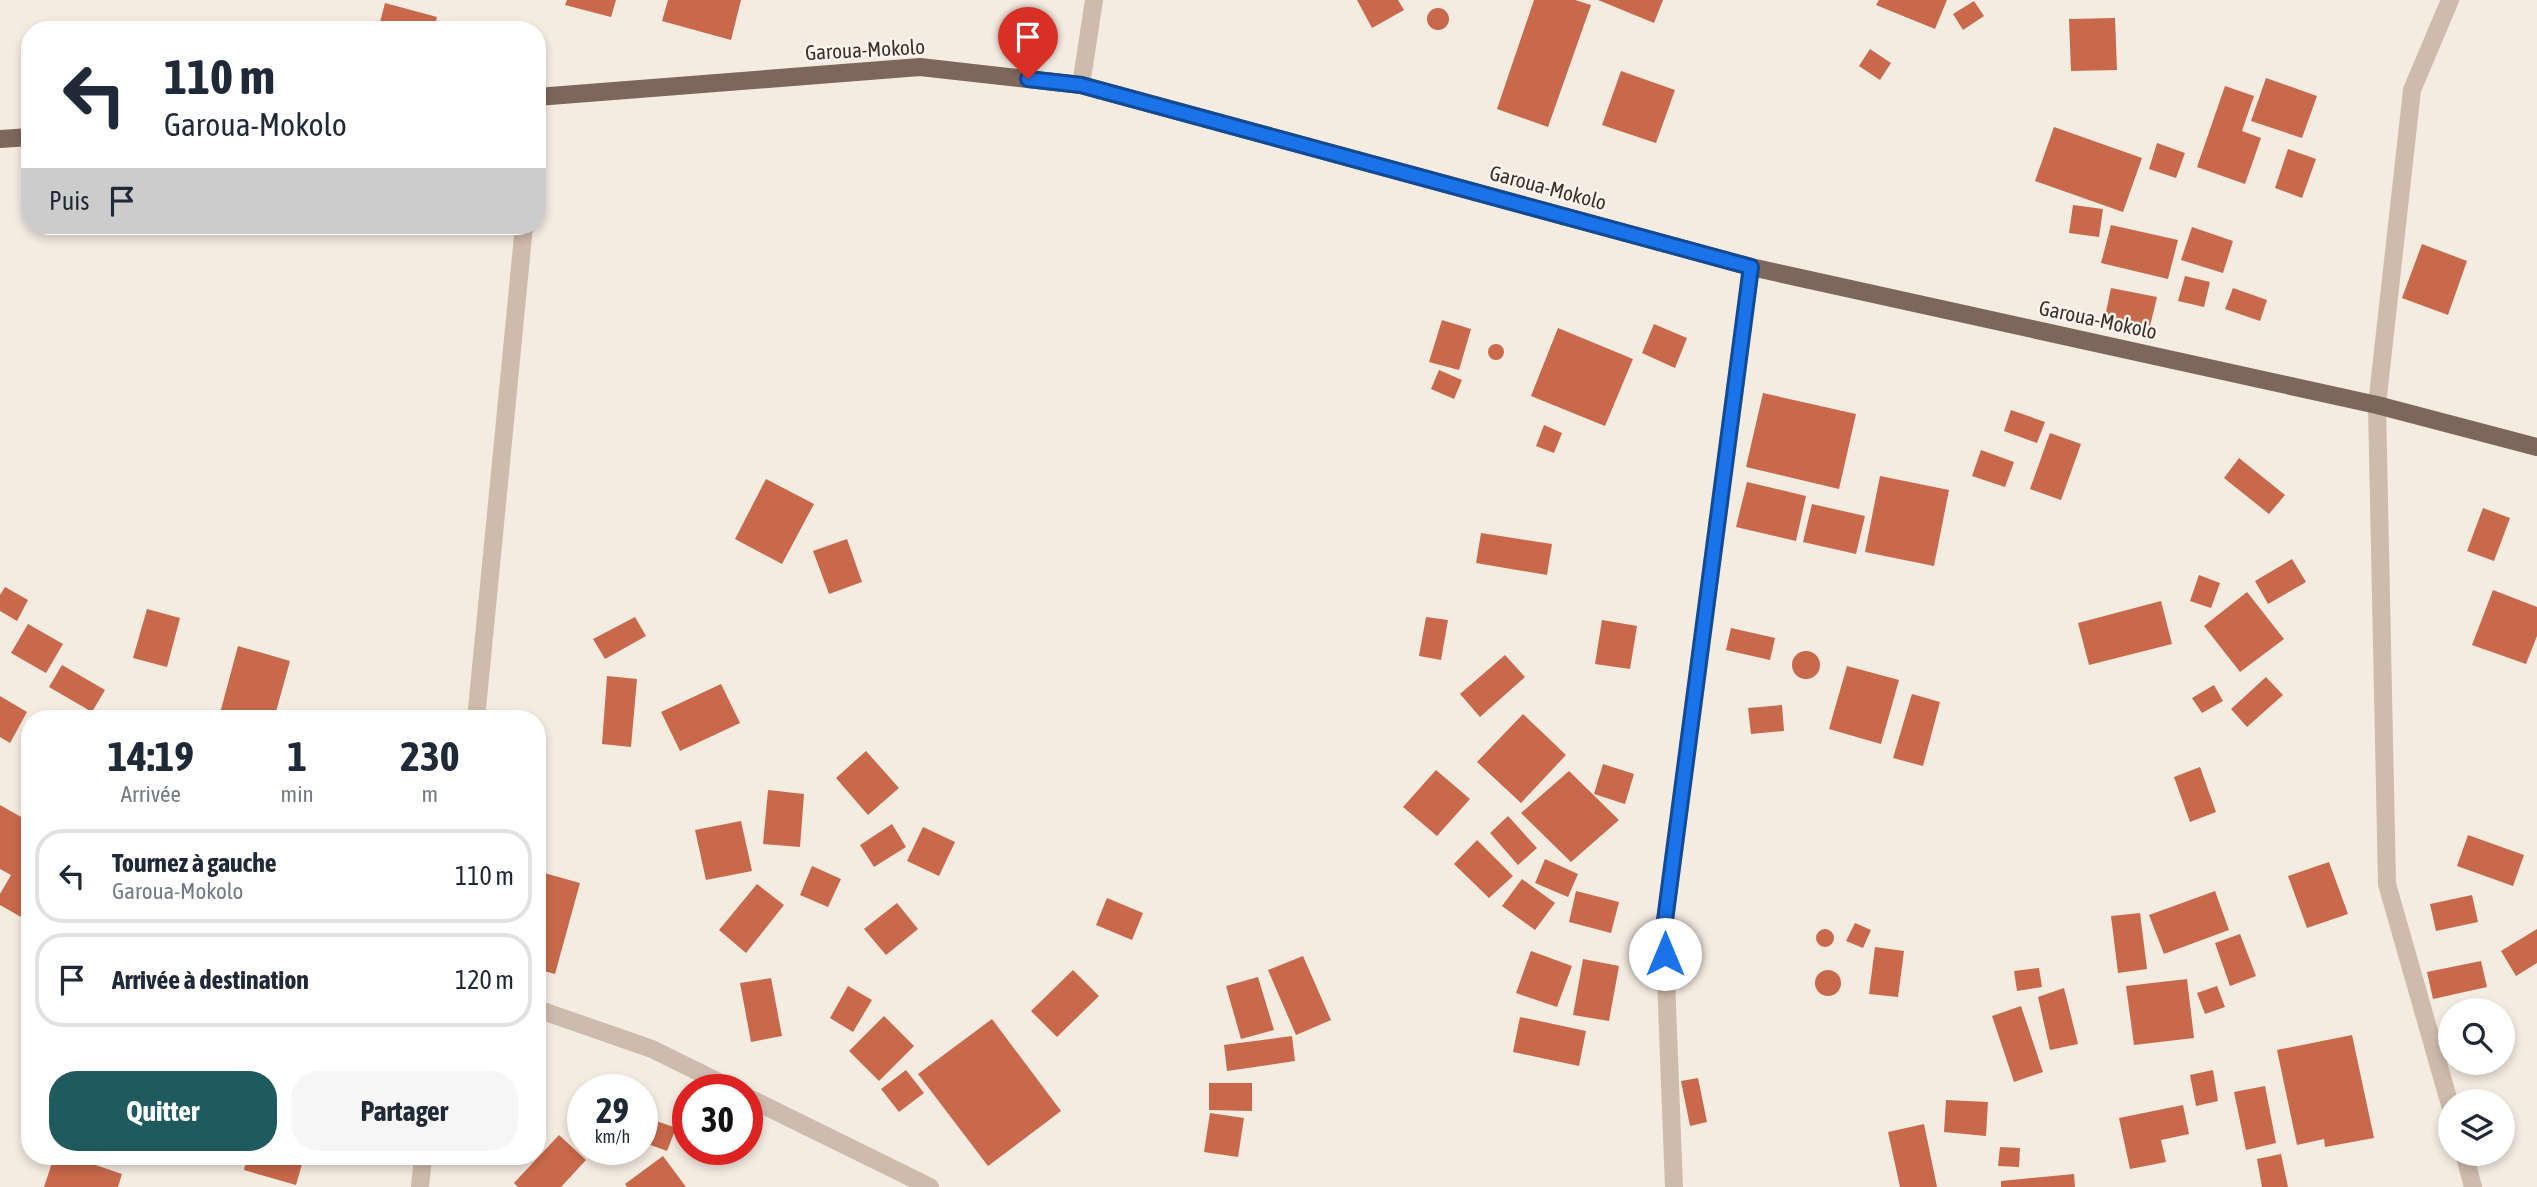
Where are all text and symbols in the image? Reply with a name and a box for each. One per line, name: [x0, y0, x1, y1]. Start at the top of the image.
pin: [998, 7, 1058, 79]
icon: arrive: [1009, 18, 1047, 56]
street label: Garoua-Mokolo: [804, 34, 925, 64]
text: 110 m: [164, 48, 275, 104]
icon: left: [49, 49, 140, 140]
text: Garoua-Mokolo: [164, 106, 347, 143]
street label: Garoua-Mokolo: [1487, 160, 1609, 214]
icon: arrive: [103, 182, 141, 220]
text: Puis: [49, 186, 89, 216]
street label: Garoua-Mokolo: [2037, 295, 2159, 343]
text: 14:19: [108, 732, 194, 780]
text: 1: [287, 732, 307, 780]
text: 230: [400, 732, 459, 780]
text: Arrivée: [121, 781, 181, 807]
text: min: [281, 781, 314, 807]
text: m: [422, 781, 438, 807]
text: Tournez à gauche: [112, 848, 277, 878]
icon: left: [53, 857, 91, 895]
text: 110 m: [455, 861, 514, 891]
text: Garoua-Mokolo: [112, 878, 243, 904]
position arrow: [1628, 917, 1702, 991]
icon: arrive: [53, 961, 91, 999]
text: Arrivée à destination: [112, 965, 309, 995]
text: 120 m: [455, 965, 514, 995]
map controls: [2438, 998, 2515, 1166]
button: search: [2438, 998, 2515, 1075]
button: Quitter: [49, 1071, 277, 1151]
button: Partager: [291, 1071, 518, 1151]
speed limit sign: 30: [672, 1074, 763, 1165]
button: layers: [2438, 1089, 2515, 1166]
text: 29: [596, 1090, 629, 1130]
text: km/h: [595, 1126, 630, 1147]

